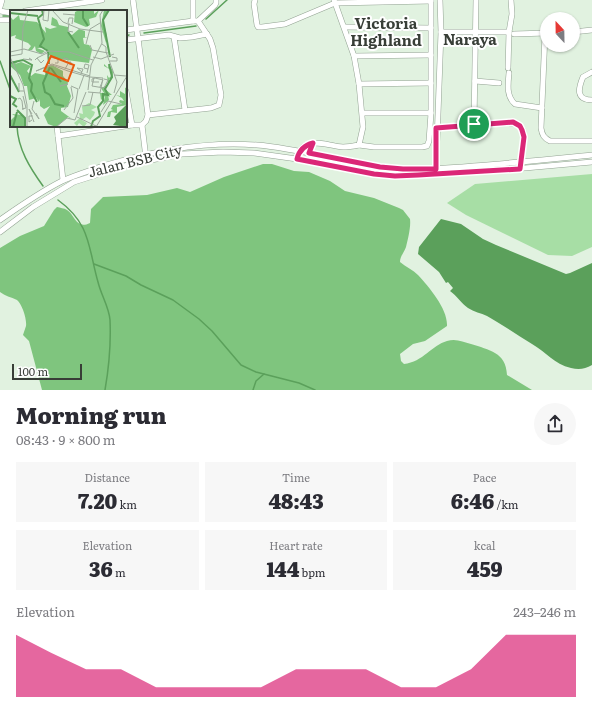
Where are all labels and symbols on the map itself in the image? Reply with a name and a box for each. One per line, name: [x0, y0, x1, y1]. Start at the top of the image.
inset map: [10, 10, 127, 127]
district label: Victoria Highland: [350, 11, 422, 51]
north arrow: [540, 12, 580, 52]
district label: Naraya: [443, 27, 497, 50]
pin: [457, 107, 491, 141]
street label: Jalan BSB City: [86, 138, 185, 181]
scale bar: [12, 362, 82, 381]

